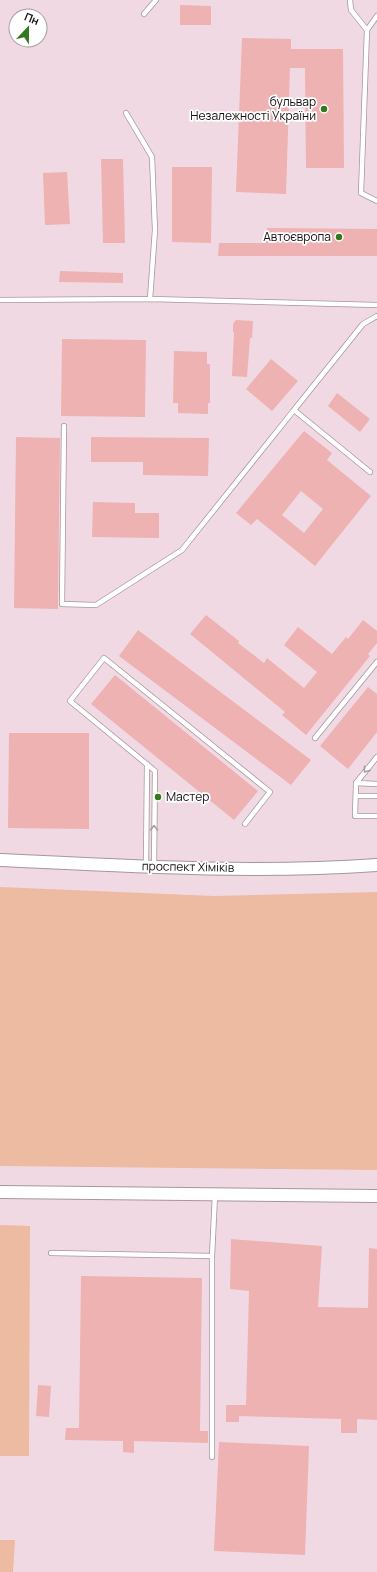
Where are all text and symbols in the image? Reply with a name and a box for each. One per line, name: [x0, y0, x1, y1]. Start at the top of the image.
north arrow: [8, 8, 48, 48]
text: Пн: [22, 9, 42, 28]
place label: бульвар Незалежності України: [190, 93, 316, 124]
marker: бульвар Незалежності України: [319, 104, 329, 114]
place label: Автоєвропа: [263, 228, 331, 245]
marker: Автоєвропа: [334, 232, 344, 242]
one-way arrow: [364, 766, 371, 773]
place label: Мастер: [166, 788, 209, 805]
marker: Мастер: [153, 792, 163, 802]
one-way arrow: [150, 825, 158, 831]
street label: проспект Хіміків: [142, 857, 235, 876]

